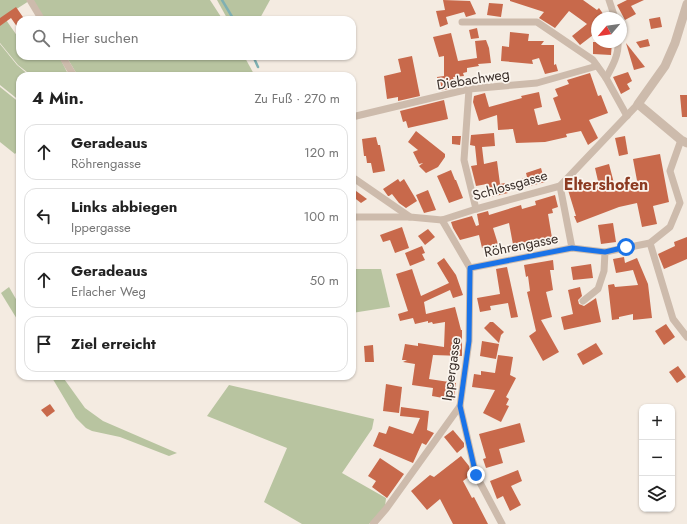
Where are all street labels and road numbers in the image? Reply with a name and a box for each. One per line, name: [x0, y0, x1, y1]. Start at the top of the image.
street label: Diebachweg: [435, 63, 511, 95]
street label: Schlossgasse: [470, 165, 550, 205]
street label: Röhrengasse: [482, 228, 560, 262]
street label: Ippergasse: [437, 336, 465, 402]

